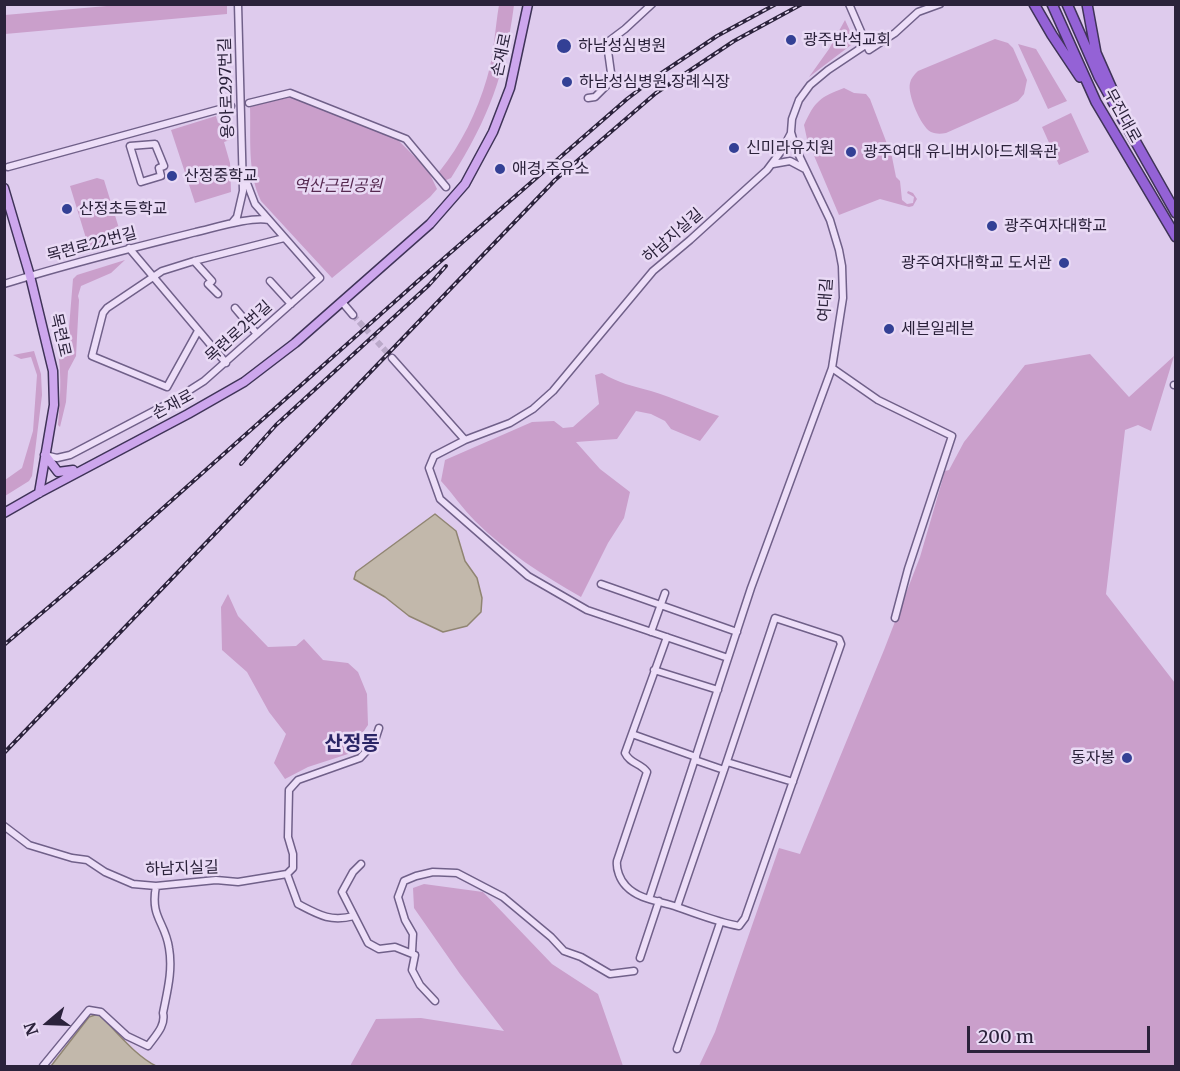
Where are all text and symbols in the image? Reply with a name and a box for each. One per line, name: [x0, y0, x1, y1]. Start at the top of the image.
place label: 광주반석교회: [803, 30, 891, 50]
street label: 손재로: [488, 31, 516, 79]
marker: 광주반석교회: [784, 33, 798, 47]
place label: 하남성심병원: [578, 36, 666, 56]
street label: 용아로297번길: [216, 37, 238, 139]
marker: 하남성심병원: [555, 37, 573, 55]
place label: 하남성심병원 장례식장: [579, 72, 730, 92]
marker: 하남성심병원 장례식장: [560, 75, 574, 89]
street label: 무진대로: [1099, 86, 1145, 146]
place label: 신미라유치원: [746, 138, 834, 158]
marker: 신미라유치원: [727, 141, 741, 155]
place label: 광주여대 유니버시아드체육관: [863, 142, 1058, 162]
marker: 광주여대 유니버시아드체육관: [844, 145, 858, 159]
place label: 애경 주유소: [512, 159, 589, 179]
marker: 애경 주유소: [493, 162, 507, 176]
place label: 산정중학교: [184, 166, 258, 186]
marker: 산정중학교: [165, 169, 179, 183]
park label: 역산근린공원: [294, 176, 382, 196]
place label: 산정초등학교: [79, 199, 167, 219]
marker: 산정초등학교: [60, 202, 74, 216]
street label: 하남지실길: [639, 205, 707, 267]
place label: 광주여자대학교: [1004, 216, 1107, 236]
marker: 광주여자대학교: [985, 219, 999, 233]
street label: 목련로22번길: [45, 224, 139, 266]
place label: 광주여자대학교 도서관: [901, 253, 1052, 273]
marker: 광주여자대학교 도서관: [1057, 256, 1071, 270]
street label: 여대길: [815, 277, 837, 323]
street label: 목련로2번길: [202, 297, 276, 367]
street label: 목련로: [46, 311, 74, 359]
place label: 세븐일레븐: [901, 319, 975, 339]
marker: 세븐일레븐: [882, 322, 896, 336]
street label: 손재로: [149, 386, 197, 424]
district label: 산정동: [324, 732, 380, 756]
place label: 동자봉: [1071, 748, 1115, 768]
marker: 동자봉: [1120, 751, 1134, 765]
street label: 하남지실길: [145, 858, 219, 880]
north arrow: [18, 993, 78, 1053]
scale bar: [970, 1014, 1153, 1052]
text: N: [19, 1020, 42, 1038]
text: 200 m: [978, 1025, 1034, 1048]

